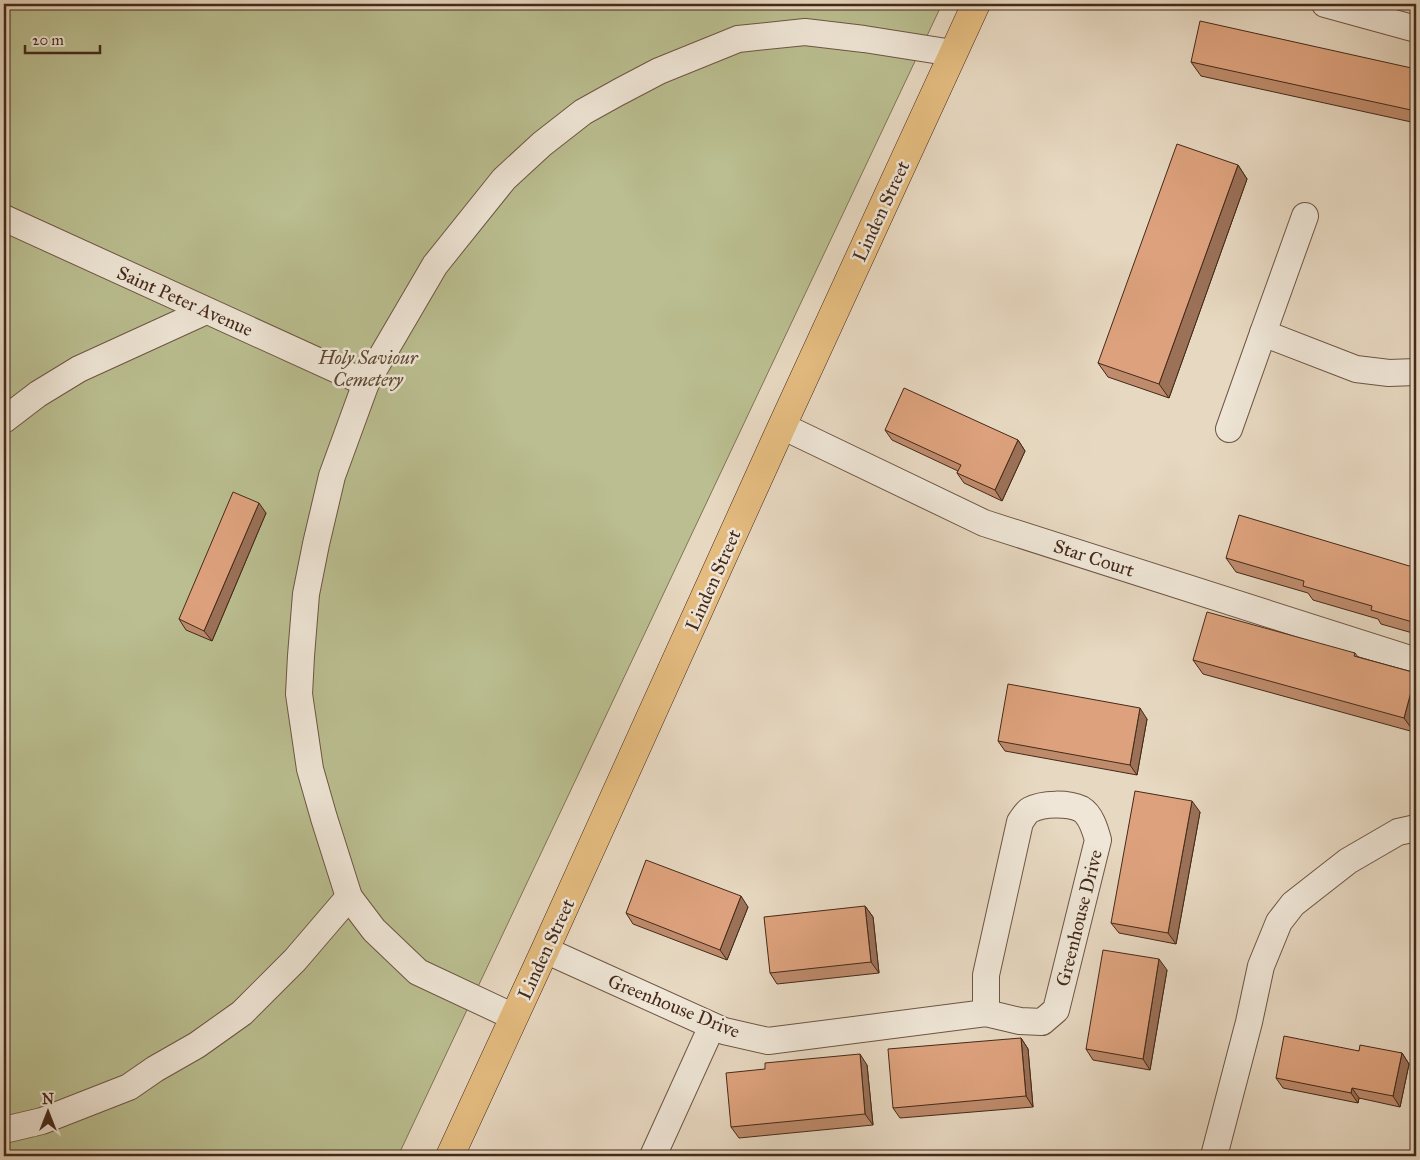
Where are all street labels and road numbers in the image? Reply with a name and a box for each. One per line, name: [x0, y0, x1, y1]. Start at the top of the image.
street label: Linden Street: [848, 157, 914, 265]
street label: Saint Peter Avenue: [113, 261, 257, 341]
street label: Linden Street: [680, 525, 746, 634]
street label: Star Court: [1051, 534, 1138, 582]
street label: Greenhouse Drive: [1051, 847, 1107, 989]
street label: Linden Street: [513, 895, 579, 1003]
street label: Greenhouse Drive: [605, 969, 743, 1043]

